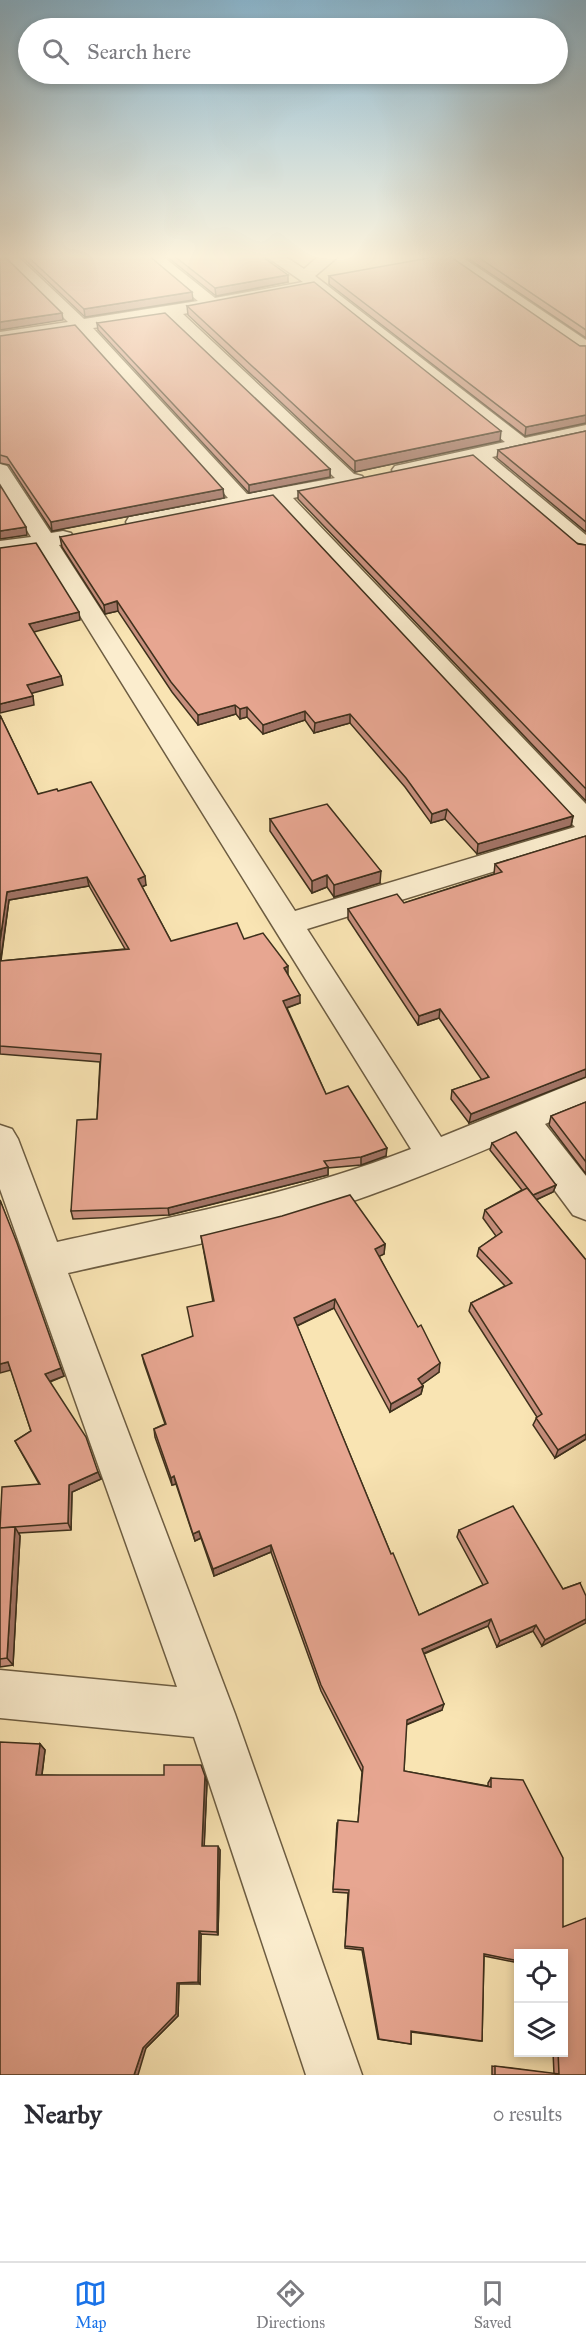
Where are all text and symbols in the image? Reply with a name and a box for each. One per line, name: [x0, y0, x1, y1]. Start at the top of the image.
search box: [18, 18, 568, 84]
icon: search: [39, 35, 72, 68]
text: Search here: [87, 38, 191, 65]
map controls: [514, 1949, 568, 2057]
button: locate: [514, 1949, 568, 2003]
button: layers: [514, 2003, 568, 2057]
text: Nearby: [24, 2098, 102, 2130]
text: 0 results: [493, 2102, 562, 2126]
tab: Map: [74, 2277, 107, 2332]
tab: Directions: [256, 2277, 325, 2332]
tab: Saved: [474, 2277, 512, 2332]

